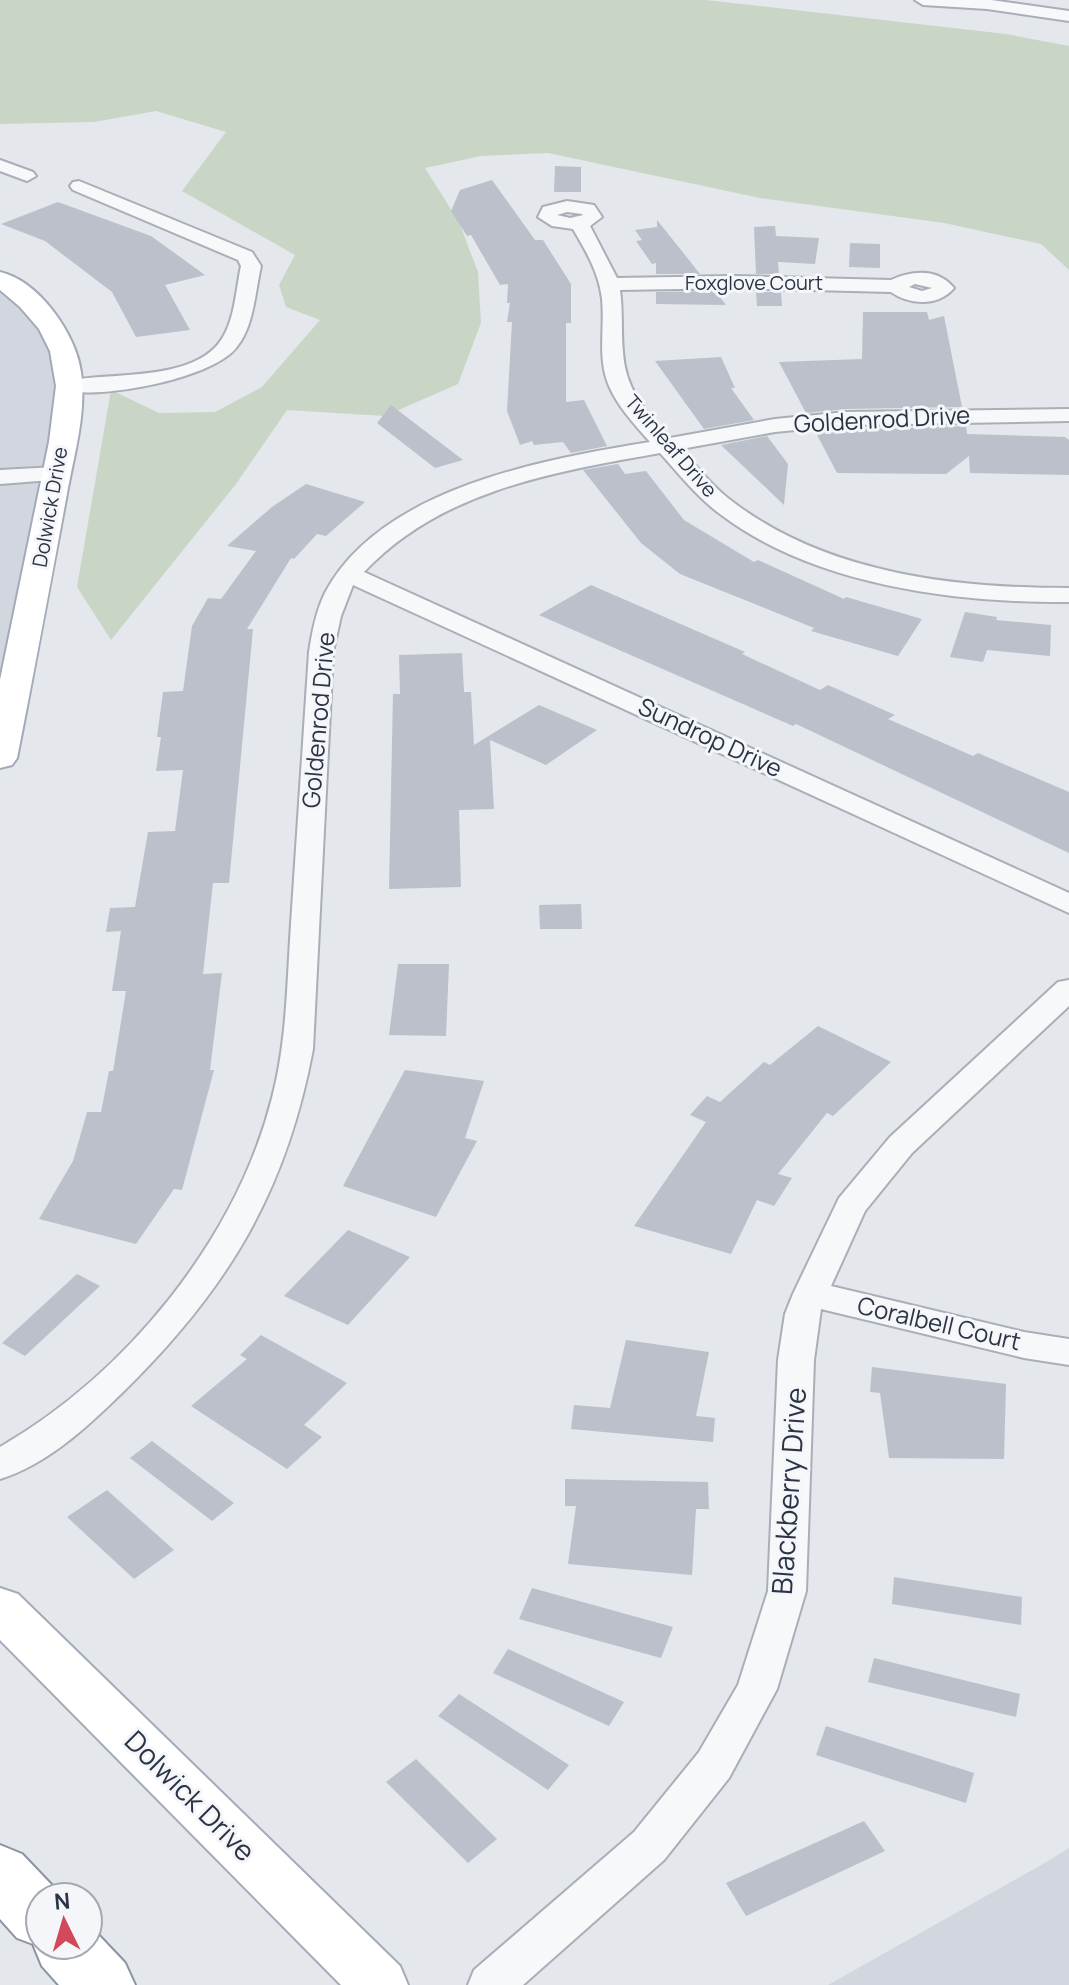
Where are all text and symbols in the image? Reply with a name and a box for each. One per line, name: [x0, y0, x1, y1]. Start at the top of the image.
street label: Foxglove Court: [685, 269, 823, 296]
street label: Twinleaf Drive: [619, 389, 723, 503]
street label: Goldenrod Drive: [793, 397, 971, 440]
street label: Dolwick Drive: [26, 445, 73, 569]
street label: Goldenrod Drive: [293, 630, 342, 809]
street label: Sundrop Drive: [633, 689, 788, 784]
street label: Coralbell Court: [854, 1288, 1024, 1357]
street label: Blackberry Drive: [762, 1386, 814, 1596]
street label: Dolwick Drive: [117, 1722, 264, 1869]
north arrow: [24, 1881, 104, 1961]
text: N: [53, 1885, 71, 1917]

